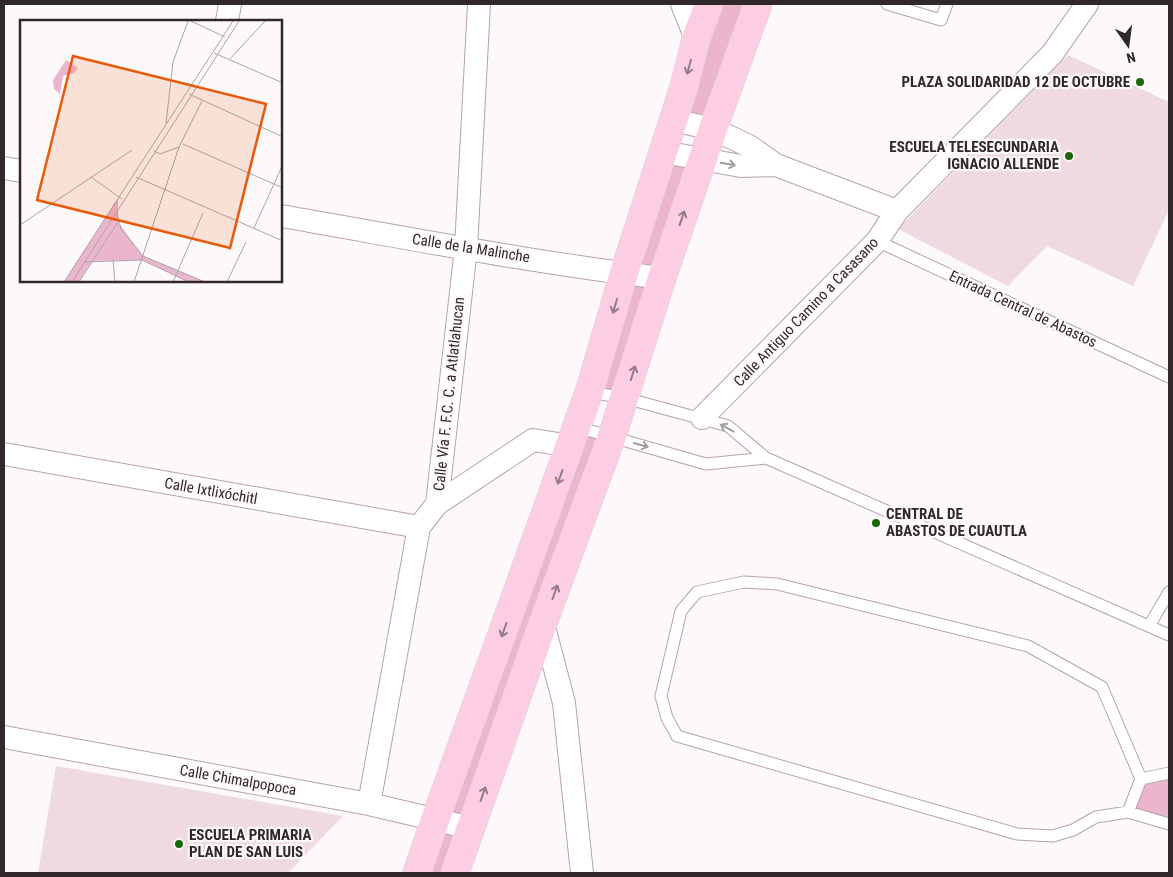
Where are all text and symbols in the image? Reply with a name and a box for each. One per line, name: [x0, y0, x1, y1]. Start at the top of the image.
inset map: [20, 20, 282, 282]
north arrow: [1103, 20, 1153, 70]
text: N: [1125, 49, 1137, 66]
one-way arrow: [684, 58, 693, 74]
place label: PLAZA SOLIDARIDAD 12 DE OCTUBRE: [901, 73, 1130, 91]
marker: PLAZA SOLIDARIDAD 12 DE OCTUBRE: [1134, 76, 1146, 88]
place label: ESCUELA TELESECUNDARIA IGNACIO ALLENDE: [889, 138, 1059, 173]
marker: ESCUELA TELESECUNDARIA IGNACIO ALLENDE: [1063, 150, 1075, 162]
one-way arrow: [720, 160, 736, 170]
one-way arrow: [678, 210, 688, 226]
street label: Calle de la Malinche: [411, 230, 531, 266]
street label: Calle Antiguo Camino a Casasano: [730, 234, 882, 390]
street label: Entrada Central de Abastos: [946, 267, 1100, 351]
street label: Calle Vía F. F.C. C. a Atlatlahucan: [430, 296, 468, 492]
one-way arrow: [610, 297, 619, 313]
one-way arrow: [628, 365, 638, 381]
one-way arrow: [720, 423, 735, 433]
one-way arrow: [633, 440, 649, 450]
one-way arrow: [555, 469, 564, 484]
street label: Calle Ixtlixóchitl: [163, 474, 259, 508]
place label: CENTRAL DE ABASTOS DE CUAUTLA: [886, 505, 1027, 540]
marker: CENTRAL DE ABASTOS DE CUAUTLA: [870, 517, 882, 529]
one-way arrow: [551, 585, 560, 600]
one-way arrow: [499, 621, 508, 637]
street label: Calle Chimalpopoca: [178, 761, 298, 799]
one-way arrow: [479, 787, 488, 803]
place label: ESCUELA PRIMARIA PLAN DE SAN LUIS: [189, 826, 311, 861]
marker: ESCUELA PRIMARIA PLAN DE SAN LUIS: [173, 838, 185, 850]

